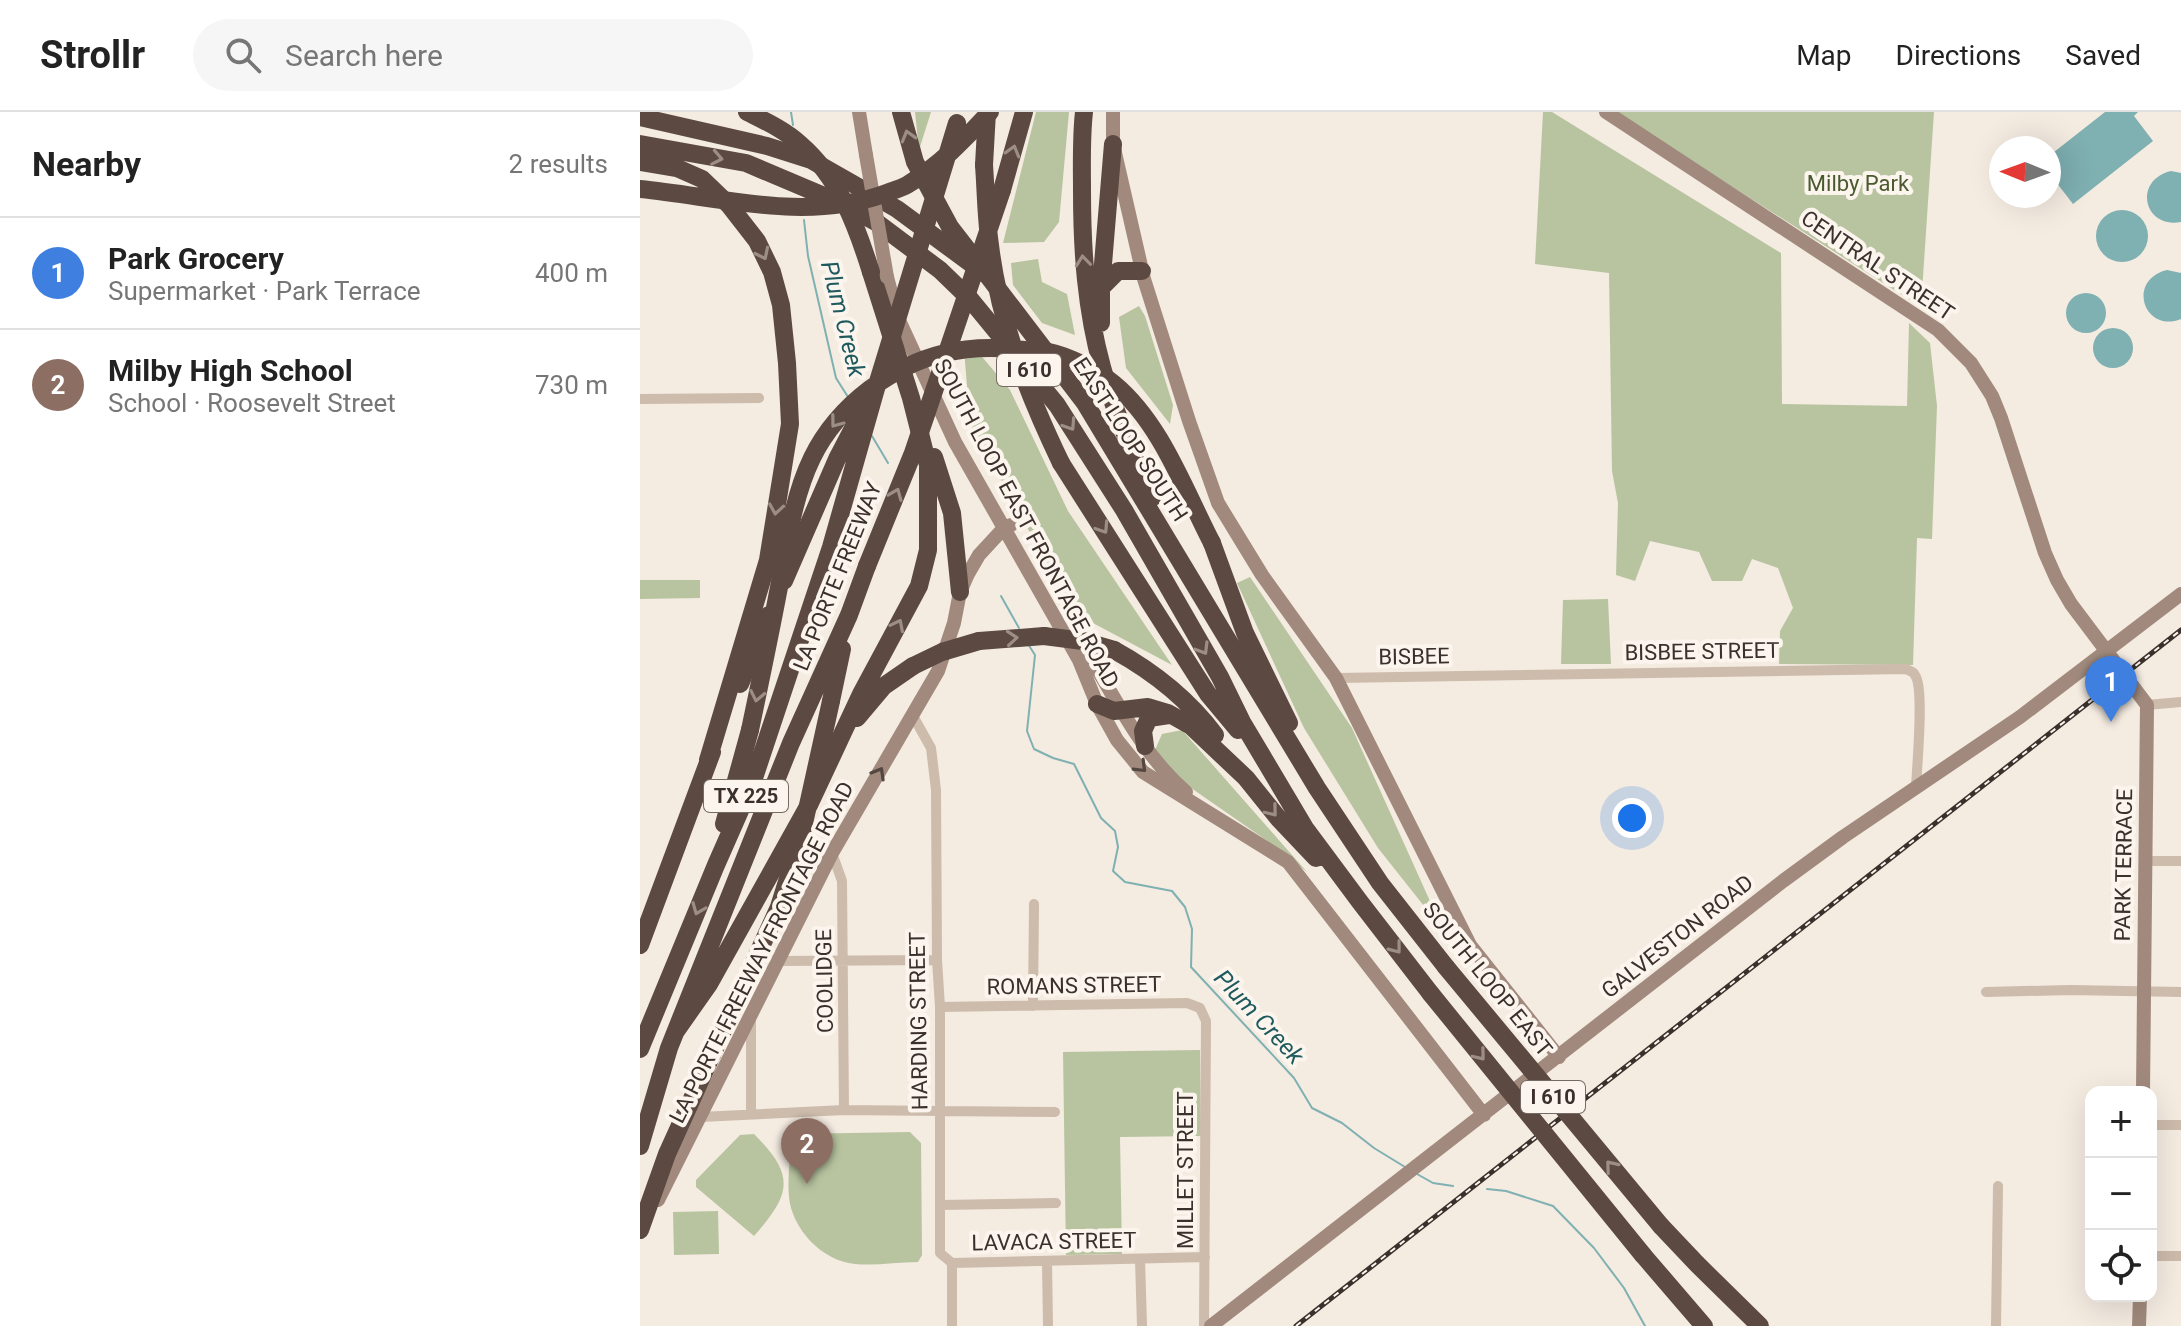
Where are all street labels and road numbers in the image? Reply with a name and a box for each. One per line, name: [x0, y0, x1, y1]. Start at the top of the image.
street label: CENTRAL STREET: [1797, 205, 1959, 326]
street label: EAST LOOP SOUTH: [1068, 353, 1193, 526]
road number: I 610: [997, 354, 1061, 386]
street label: SOUTH LOOP EAST FRONTAGE ROAD: [929, 355, 1124, 692]
street label: LA PORTE FREEWAY: [788, 478, 887, 674]
street label: BISBEE STREET: [1624, 638, 1780, 665]
street label: BISBEE: [1378, 643, 1450, 670]
street label: LA PORTE FREEWAY FRONTAGE ROAD: [664, 778, 859, 1127]
road number: TX 225: [704, 780, 788, 812]
street label: PARK TERRACE: [2110, 788, 2137, 942]
street label: GALVESTON ROAD: [1597, 870, 1758, 1003]
street label: SOUTH LOOP EAST: [1418, 897, 1557, 1061]
street label: COOLIDGE: [811, 929, 838, 1033]
street label: HARDING STREET: [904, 932, 933, 1110]
street label: ROMANS STREET: [986, 971, 1162, 1000]
road number: I 610: [1521, 1081, 1585, 1113]
street label: MILLET STREET: [1173, 1091, 1198, 1249]
street label: LAVACA STREET: [971, 1228, 1137, 1255]

